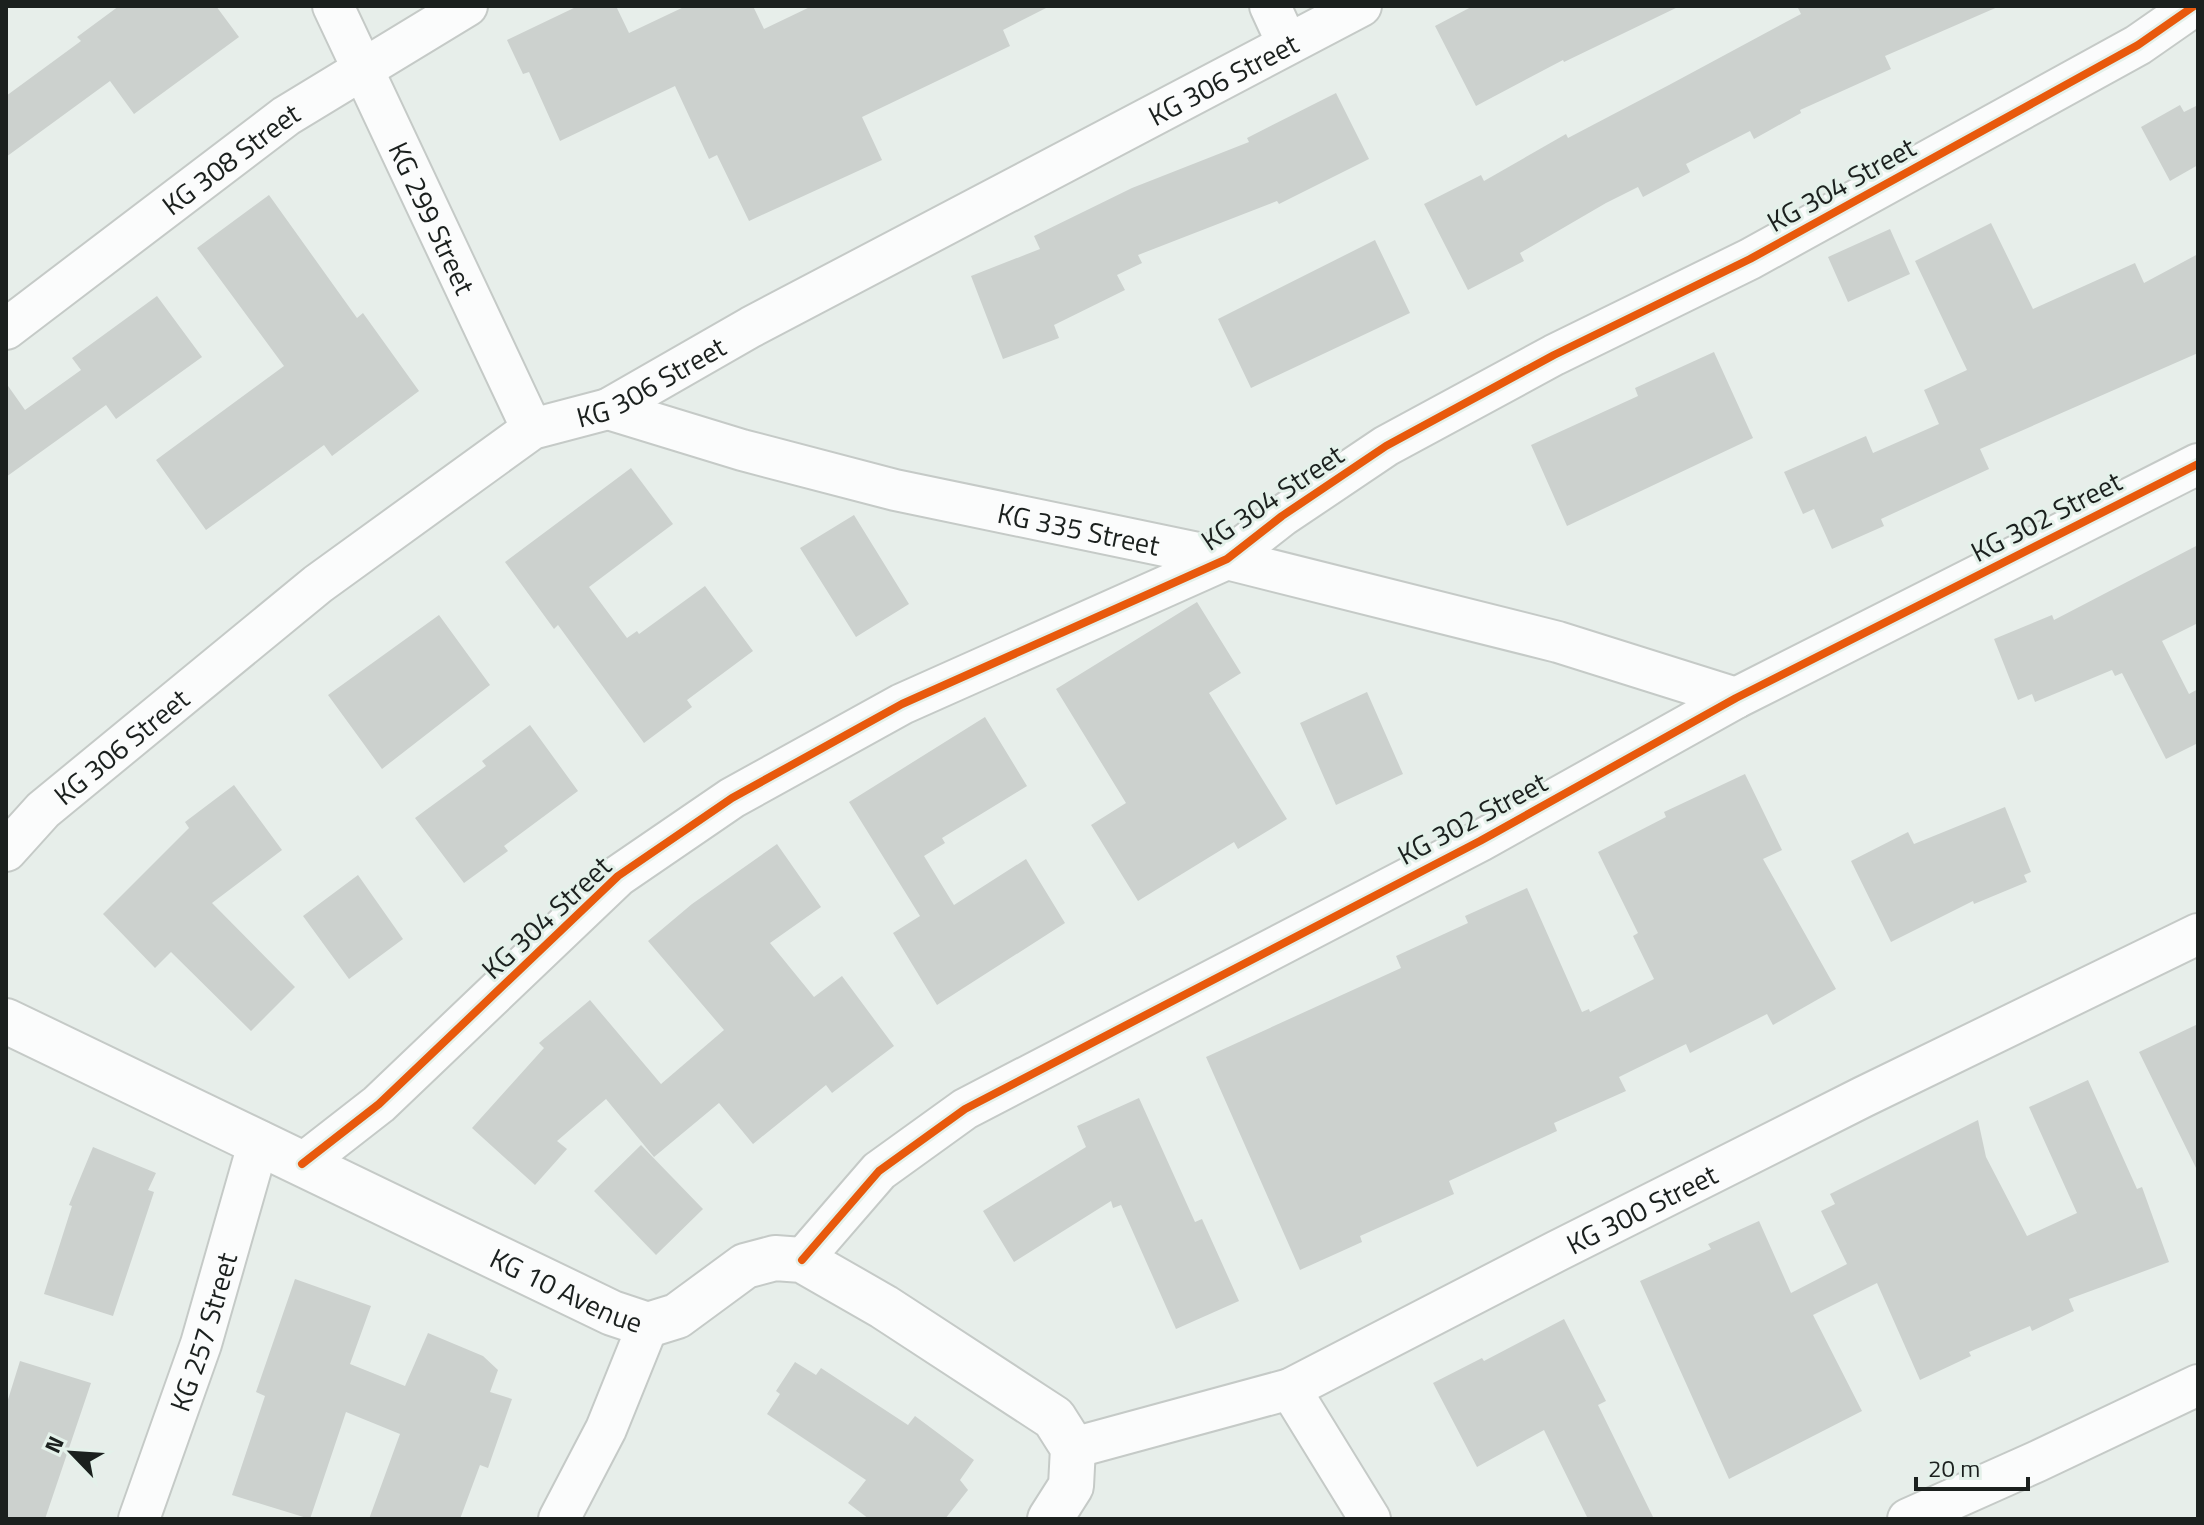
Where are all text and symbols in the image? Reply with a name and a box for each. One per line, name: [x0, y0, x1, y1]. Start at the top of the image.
street label: KG 306 Street: [1140, 21, 1306, 136]
street label: KG 308 Street: [152, 91, 308, 225]
street label: KG 304 Street: [1759, 125, 1923, 243]
street label: KG 299 Street: [378, 134, 487, 301]
street label: KG 306 Street: [571, 325, 734, 438]
street label: KG 304 Street: [1192, 433, 1352, 561]
street label: KG 302 Street: [1963, 459, 2129, 572]
street label: KG 335 Street: [994, 490, 1164, 566]
street label: KG 306 Street: [44, 677, 198, 815]
street label: KG 302 Street: [1389, 760, 1555, 876]
street label: KG 304 Street: [471, 845, 621, 989]
street label: KG 300 Street: [1558, 1152, 1725, 1265]
street label: KG 10 Avenue: [483, 1236, 649, 1343]
street label: KG 257 Street: [157, 1247, 248, 1417]
north arrow: [32, 1413, 112, 1493]
text: N: [35, 1430, 73, 1459]
scale bar: [1916, 1441, 2028, 1491]
text: 20 m: [1928, 1450, 1980, 1486]

